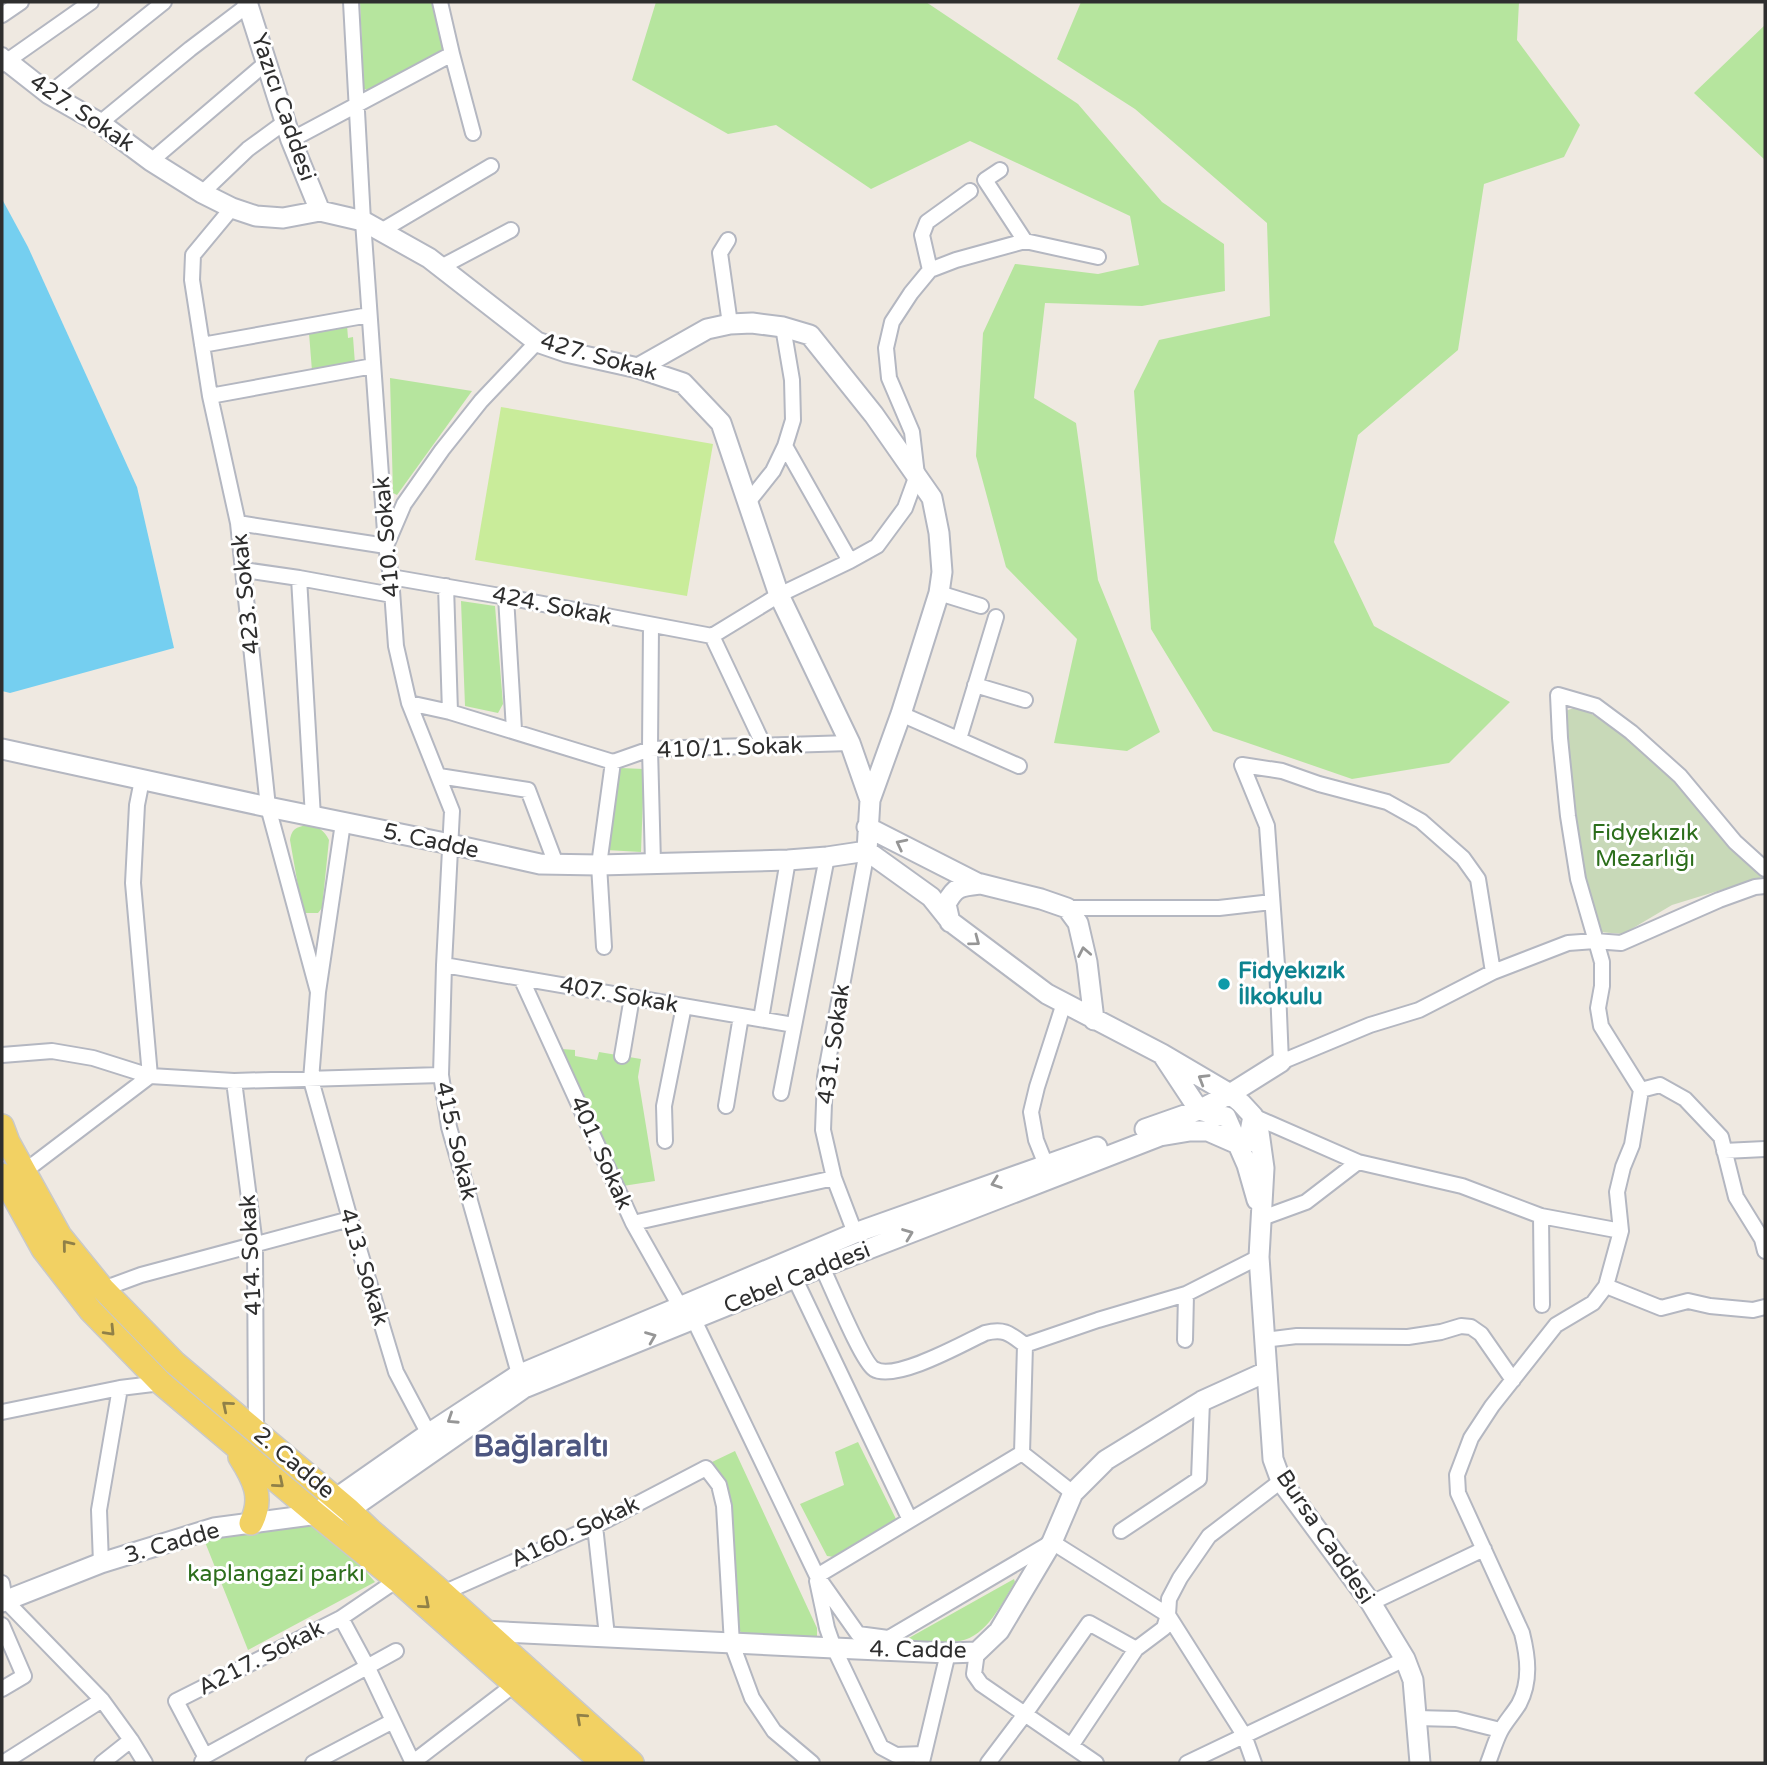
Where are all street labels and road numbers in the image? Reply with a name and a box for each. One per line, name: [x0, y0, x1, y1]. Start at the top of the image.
street label: Yazıcı Caddesi: [245, 29, 321, 185]
street label: 427. Sokak: [24, 68, 140, 158]
street label: 427. Sokak: [537, 327, 661, 387]
street label: 410. Sokak: [368, 475, 406, 599]
street label: 423. Sokak: [226, 532, 266, 656]
street label: 424. Sokak: [490, 581, 614, 631]
street label: 410/1. Sokak: [657, 731, 803, 765]
street label: 5. Cadde: [381, 817, 481, 865]
street label: 407. Sokak: [557, 971, 681, 1019]
street label: 431. Sokak: [812, 982, 856, 1106]
street label: 415. Sokak: [429, 1079, 483, 1203]
street label: 401. Sokak: [564, 1092, 638, 1214]
street label: 414. Sokak: [234, 1194, 268, 1316]
street label: 413. Sokak: [333, 1205, 395, 1329]
street label: Cebel Caddesi: [720, 1236, 874, 1320]
street label: 2. Cadde: [248, 1421, 340, 1505]
street label: Bursa Caddesi: [1270, 1464, 1380, 1610]
street label: A160. Sokak: [506, 1490, 644, 1574]
street label: 3. Cadde: [121, 1516, 223, 1570]
street label: A217. Sokak: [194, 1614, 328, 1702]
street label: 4. Cadde: [869, 1635, 967, 1665]

